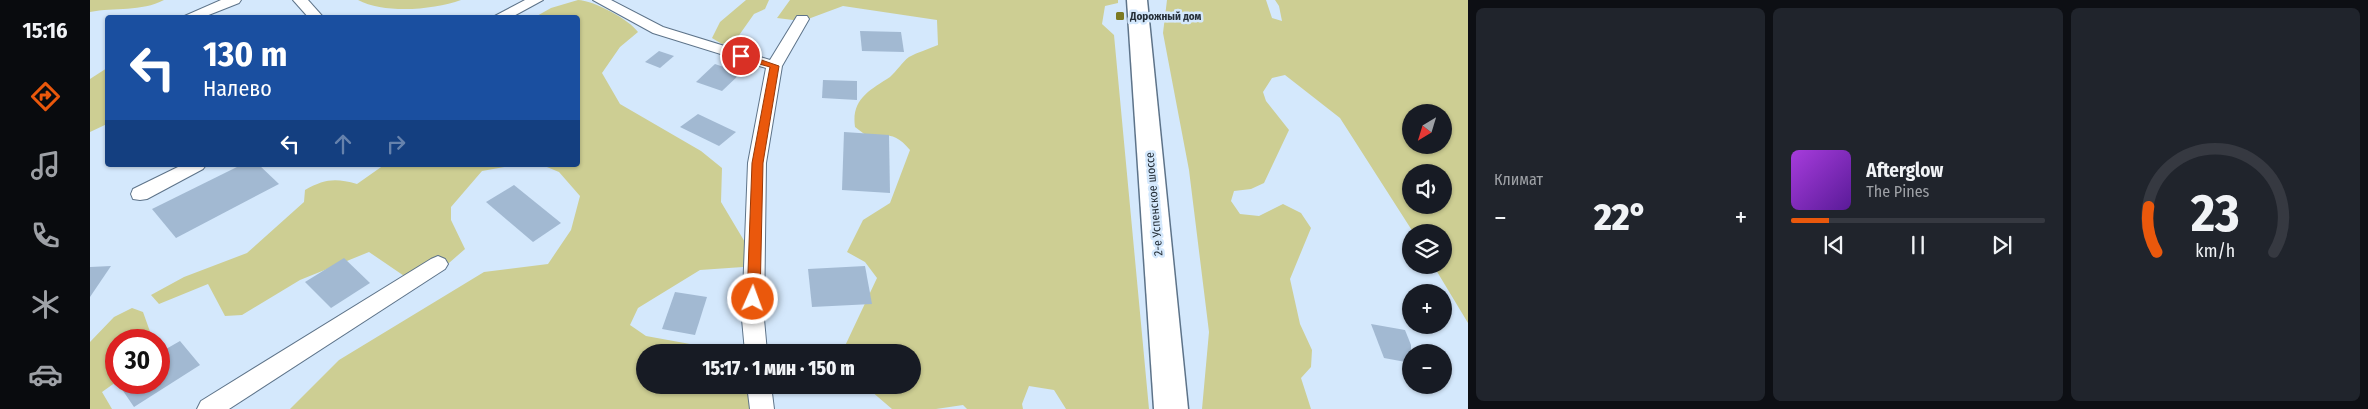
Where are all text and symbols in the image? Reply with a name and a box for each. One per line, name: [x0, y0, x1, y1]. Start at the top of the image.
marker: Дорожный дом: [1114, 10, 1126, 22]
place label: Дорожный дом: [1129, 10, 1202, 23]
text: 15:16: [22, 17, 68, 44]
text: 130 m: [203, 33, 287, 75]
icon: left: [120, 35, 185, 100]
pin: [720, 35, 762, 77]
icon: arrive: [727, 42, 755, 70]
text: Налево: [203, 75, 272, 102]
icon: directions: [28, 79, 63, 114]
north arrow: [1402, 104, 1452, 154]
map controls: [1402, 104, 1452, 394]
icon: left: [276, 130, 304, 158]
icon: ahead: [329, 130, 357, 158]
icon: right: [382, 130, 410, 158]
icon: music: [28, 148, 63, 183]
street label: 2-е Успенское шоссе: [1142, 152, 1166, 256]
text: Afterglow: [1866, 159, 1943, 182]
button: sound: [1402, 164, 1452, 214]
text: Климат: [1494, 170, 1543, 189]
text: The Pines: [1866, 182, 1929, 201]
text: 23: [2190, 182, 2240, 245]
text: 22°: [1594, 194, 1647, 240]
text: −: [1494, 201, 1507, 234]
text: +: [1735, 201, 1747, 234]
icon: phone: [28, 218, 63, 253]
button: layers: [1402, 224, 1452, 274]
icon: previous: [1820, 231, 1848, 259]
icon: pause: [1904, 231, 1932, 259]
icon: next: [1988, 231, 2016, 259]
text: km/h: [2195, 240, 2235, 262]
position arrow: [726, 272, 778, 324]
button: +: [1402, 284, 1452, 334]
icon: climate: [28, 287, 63, 322]
speed limit sign: 30: [105, 329, 170, 394]
button: −: [1402, 344, 1452, 394]
icon: car: [28, 357, 63, 392]
text: 15:17 · 1 мин · 150 m: [702, 357, 855, 380]

